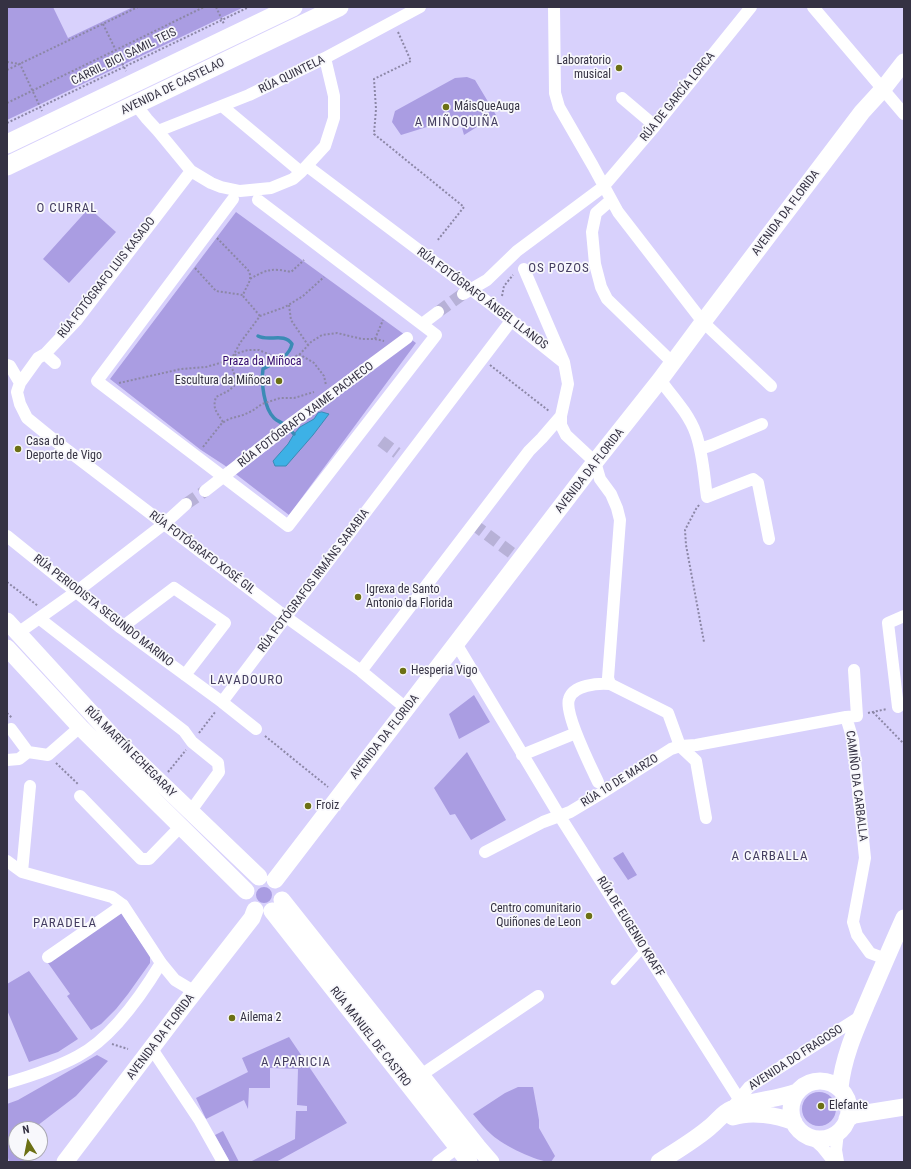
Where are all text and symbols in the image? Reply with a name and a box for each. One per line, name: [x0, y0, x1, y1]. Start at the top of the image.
street label: CARRIL BICI SAMIL TEIS: [69, 25, 179, 89]
street label: RÚA DE GARCÍA LORCA: [638, 49, 718, 145]
street label: RÚA QUINTELA: [257, 53, 327, 97]
place label: Laboratorio musical: [557, 54, 611, 82]
street label: AVENIDA DE CASTELAO: [119, 56, 227, 118]
marker: Laboratorio musical: [614, 63, 624, 73]
place label: MáisQueAuga: [454, 100, 520, 114]
marker: MáisQueAuga: [441, 102, 451, 112]
district label: A MIÑOQUIÑA: [415, 115, 499, 131]
street label: AVENIDA DA FLORIDA: [749, 167, 823, 259]
district label: O CURRAL: [37, 201, 97, 217]
street label: RÚA FOTÓGRAFO LUIS KASADO: [55, 215, 159, 341]
street label: RÚA FOTÓGRAFO ÁNGEL LLANOS: [414, 245, 550, 353]
district label: OS POZOS: [528, 261, 590, 277]
park label: Praza da Miñoca: [223, 355, 301, 369]
street label: RÚA FOTÓGRAFO XAIME PACHECO: [235, 359, 377, 471]
place label: Escultura da Miñoca: [175, 374, 271, 388]
marker: Escultura da Miñoca: [274, 376, 284, 386]
street label: AVENIDA DA FLORIDA: [552, 426, 628, 516]
place label: Casa do Deporte de Vigo: [26, 435, 102, 463]
marker: Casa do Deporte de Vigo: [13, 444, 23, 454]
street label: RÚA FOTÓGRAFOS IRMÁNS SARABIA: [255, 506, 373, 656]
street label: RÚA FOTÓGRAFO XOSÉ GIL: [146, 508, 258, 598]
street label: RÚA PERIODISTA SEGUNDO MARINO: [30, 552, 176, 670]
place label: Igrexa de Santo Antonio da Florida: [366, 583, 453, 611]
marker: Igrexa de Santo Antonio da Florida: [353, 592, 363, 602]
place label: Hesperia Vigo: [411, 664, 477, 678]
marker: Hesperia Vigo: [398, 666, 408, 676]
district label: LAVADOURO: [210, 673, 284, 689]
street label: AVENIDA DA FLORIDA: [347, 692, 423, 782]
street label: RÚA MARTÍN ECHEGARAY: [81, 703, 179, 801]
street label: CAMIÑO DA CARBALLA: [842, 730, 870, 842]
street label: RÚA 10 DE MARZO: [579, 751, 661, 811]
place label: Froiz: [316, 799, 339, 813]
marker: Froiz: [303, 801, 313, 811]
district label: A CARBALLA: [732, 849, 808, 865]
street label: RÚA DE EUGENIO KRAFF: [593, 874, 667, 980]
place label: Centro comunitario Quiñones de Leon: [490, 902, 581, 930]
marker: Centro comunitario Quiñones de Leon: [584, 911, 594, 921]
district label: PARADELA: [33, 916, 97, 932]
street label: RÚA MANUEL DE CASTRO: [327, 984, 413, 1090]
street label: AVENIDA DA FLORIDA: [124, 991, 198, 1083]
place label: Ailema 2: [240, 1011, 282, 1025]
marker: Ailema 2: [227, 1013, 237, 1023]
street label: AVENIDA DO FRAGOSO: [746, 1022, 846, 1094]
district label: A APARICIA: [261, 1055, 331, 1071]
place label: Elefante: [829, 1099, 868, 1113]
marker: Elefante: [816, 1101, 826, 1111]
north arrow: [8, 1121, 48, 1161]
text: N: [22, 1123, 30, 1137]

